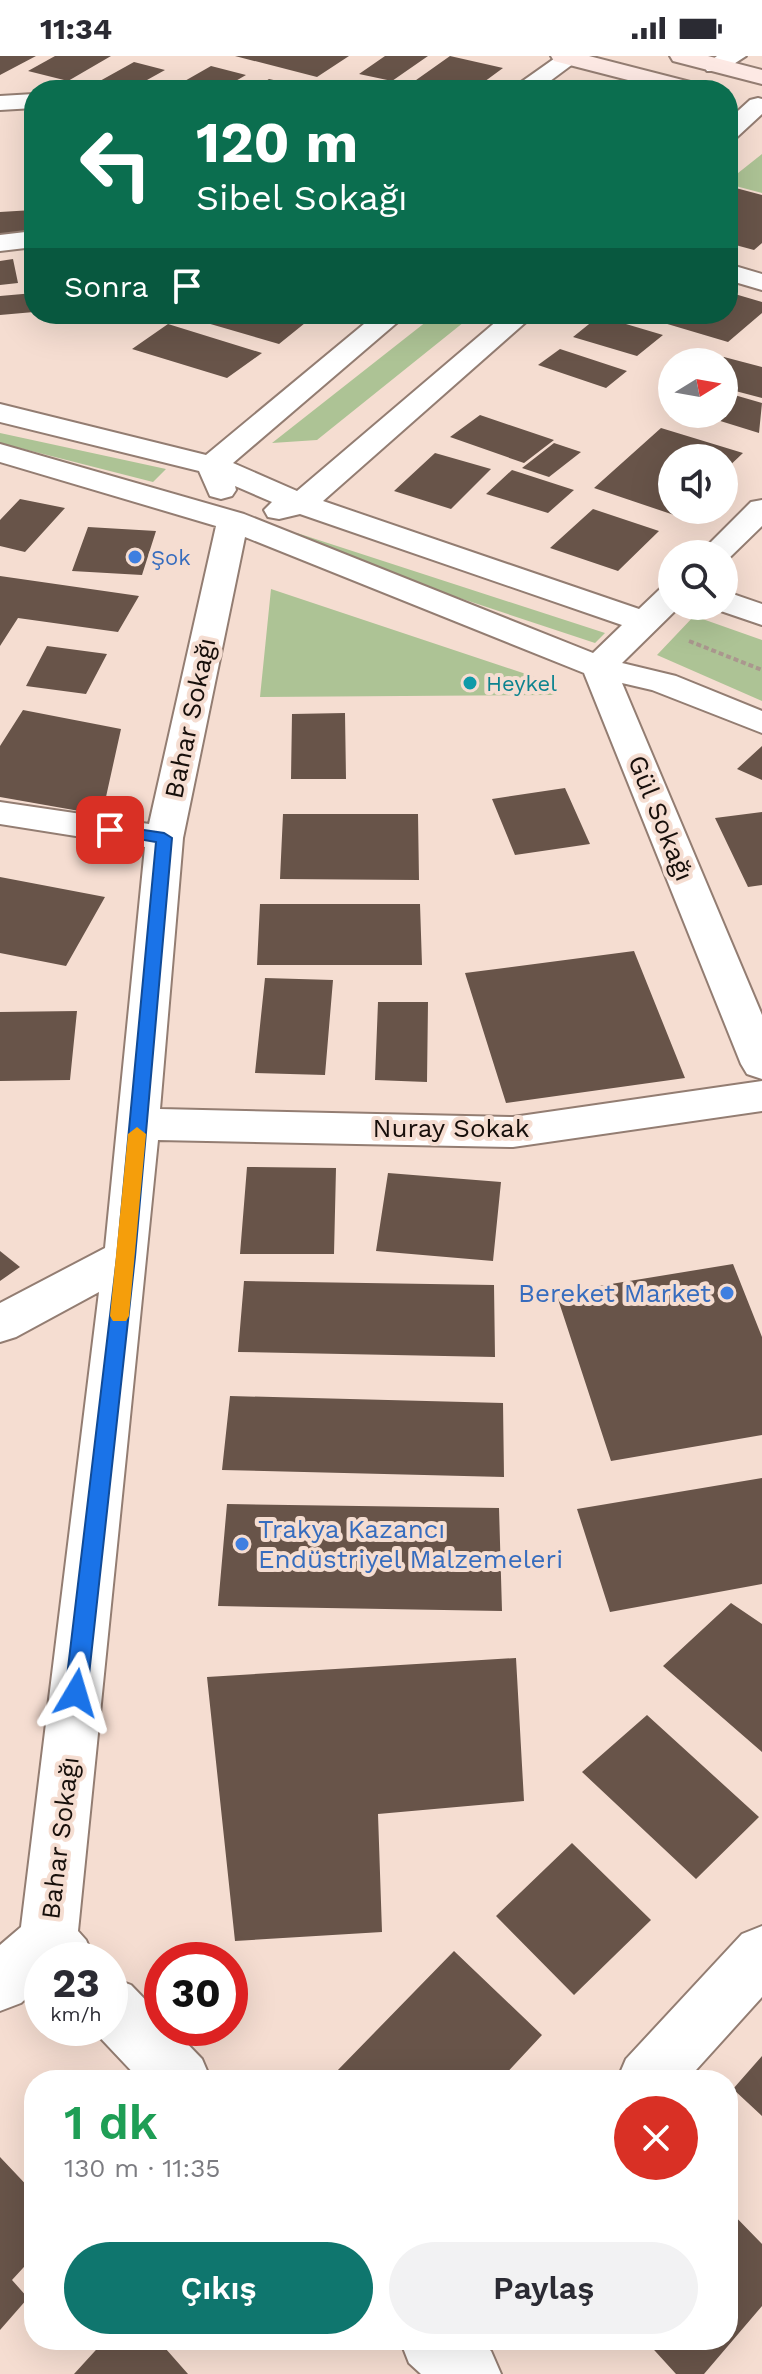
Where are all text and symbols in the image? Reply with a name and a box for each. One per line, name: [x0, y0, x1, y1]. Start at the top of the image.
text: 11:34: [40, 11, 112, 46]
text: 120 m: [196, 110, 358, 176]
icon: left: [64, 112, 168, 216]
text: Sibel Sokağı: [196, 177, 408, 219]
icon: arrive: [165, 264, 209, 308]
text: Sonra: [64, 269, 149, 304]
north arrow: [658, 348, 738, 428]
map controls: [658, 348, 738, 620]
button: sound: [658, 444, 738, 524]
button: search: [658, 540, 738, 620]
place label: Şok: [151, 545, 191, 570]
marker: Şok: [126, 548, 144, 566]
street label: Bahar Sokağı: [158, 635, 222, 801]
place label: Heykel: [486, 671, 557, 696]
marker: Heykel: [461, 674, 479, 692]
street label: Gül Sokağı: [622, 751, 700, 885]
pin: [76, 796, 144, 864]
icon: arrive: [88, 808, 132, 852]
street label: Nuray Sokak: [373, 1113, 530, 1143]
place label: Bereket Market: [518, 1278, 711, 1308]
marker: Bereket Market: [718, 1284, 736, 1302]
place label: Trakya Kazancı Endüstriyel Malzemeleri: [258, 1514, 563, 1574]
marker: Trakya Kazancı Endüstriyel Malzemeleri: [233, 1535, 251, 1553]
position arrow: [34, 1651, 118, 1735]
street label: Bahar Sokağı: [35, 1755, 85, 1921]
speed limit sign: 30: [144, 1942, 248, 2046]
text: 23: [52, 1960, 100, 2007]
text: km/h: [50, 2002, 102, 2026]
text: 1 dk: [64, 2094, 158, 2151]
button: close: [614, 2096, 698, 2180]
text: 130 m · 11:35: [64, 2153, 220, 2183]
button: Çıkış: [64, 2242, 373, 2334]
button: Paylaş: [389, 2242, 698, 2334]

